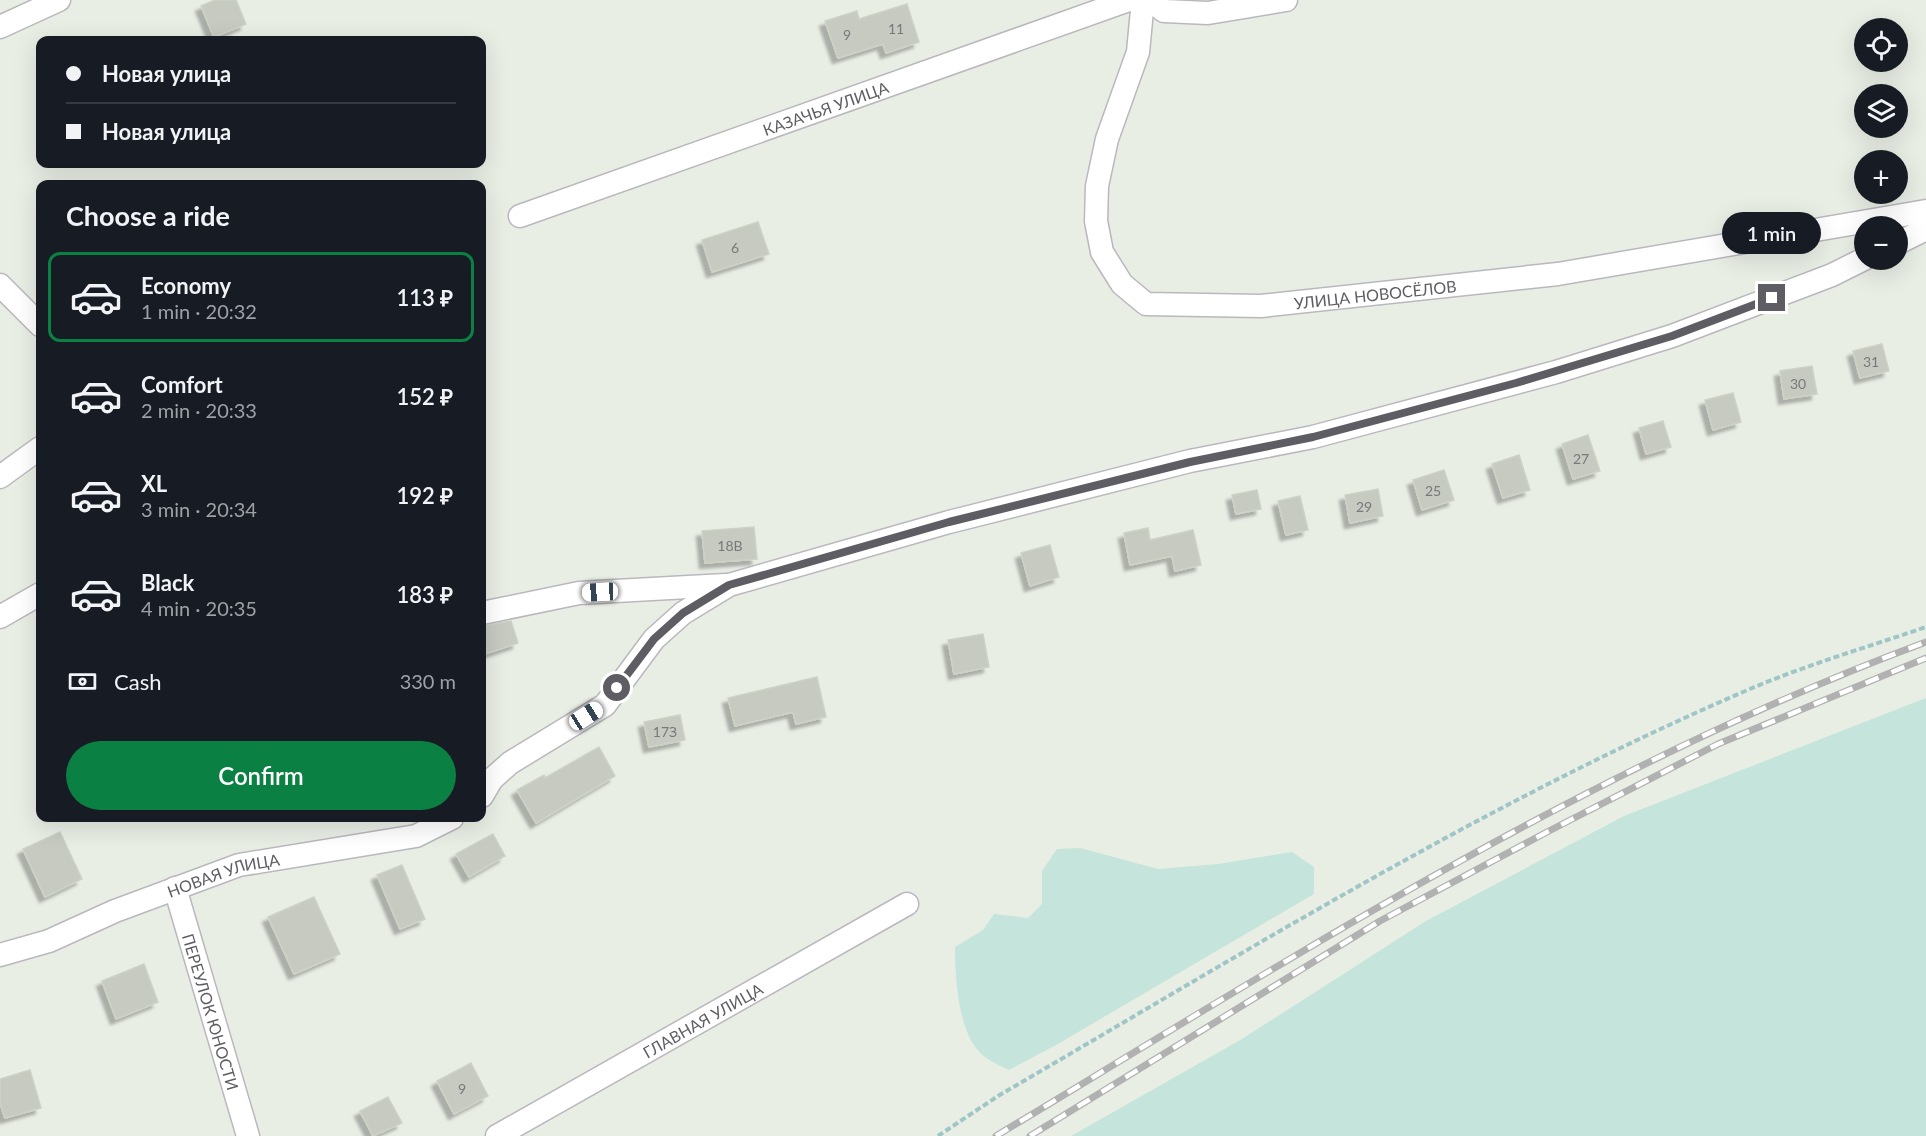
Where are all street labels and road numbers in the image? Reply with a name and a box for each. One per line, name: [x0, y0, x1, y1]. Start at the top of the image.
street label: КАЗАЧЬЯ УЛИЦА: [760, 77, 891, 139]
street label: УЛИЦА НОВОСЁЛОВ: [1293, 276, 1457, 312]
street label: НОВАЯ УЛИЦА: [164, 849, 281, 900]
street label: ПЕРЕУЛОК ЮНОСТИ: [179, 931, 243, 1092]
street label: ГЛАВНАЯ УЛИЦА: [639, 978, 766, 1061]

